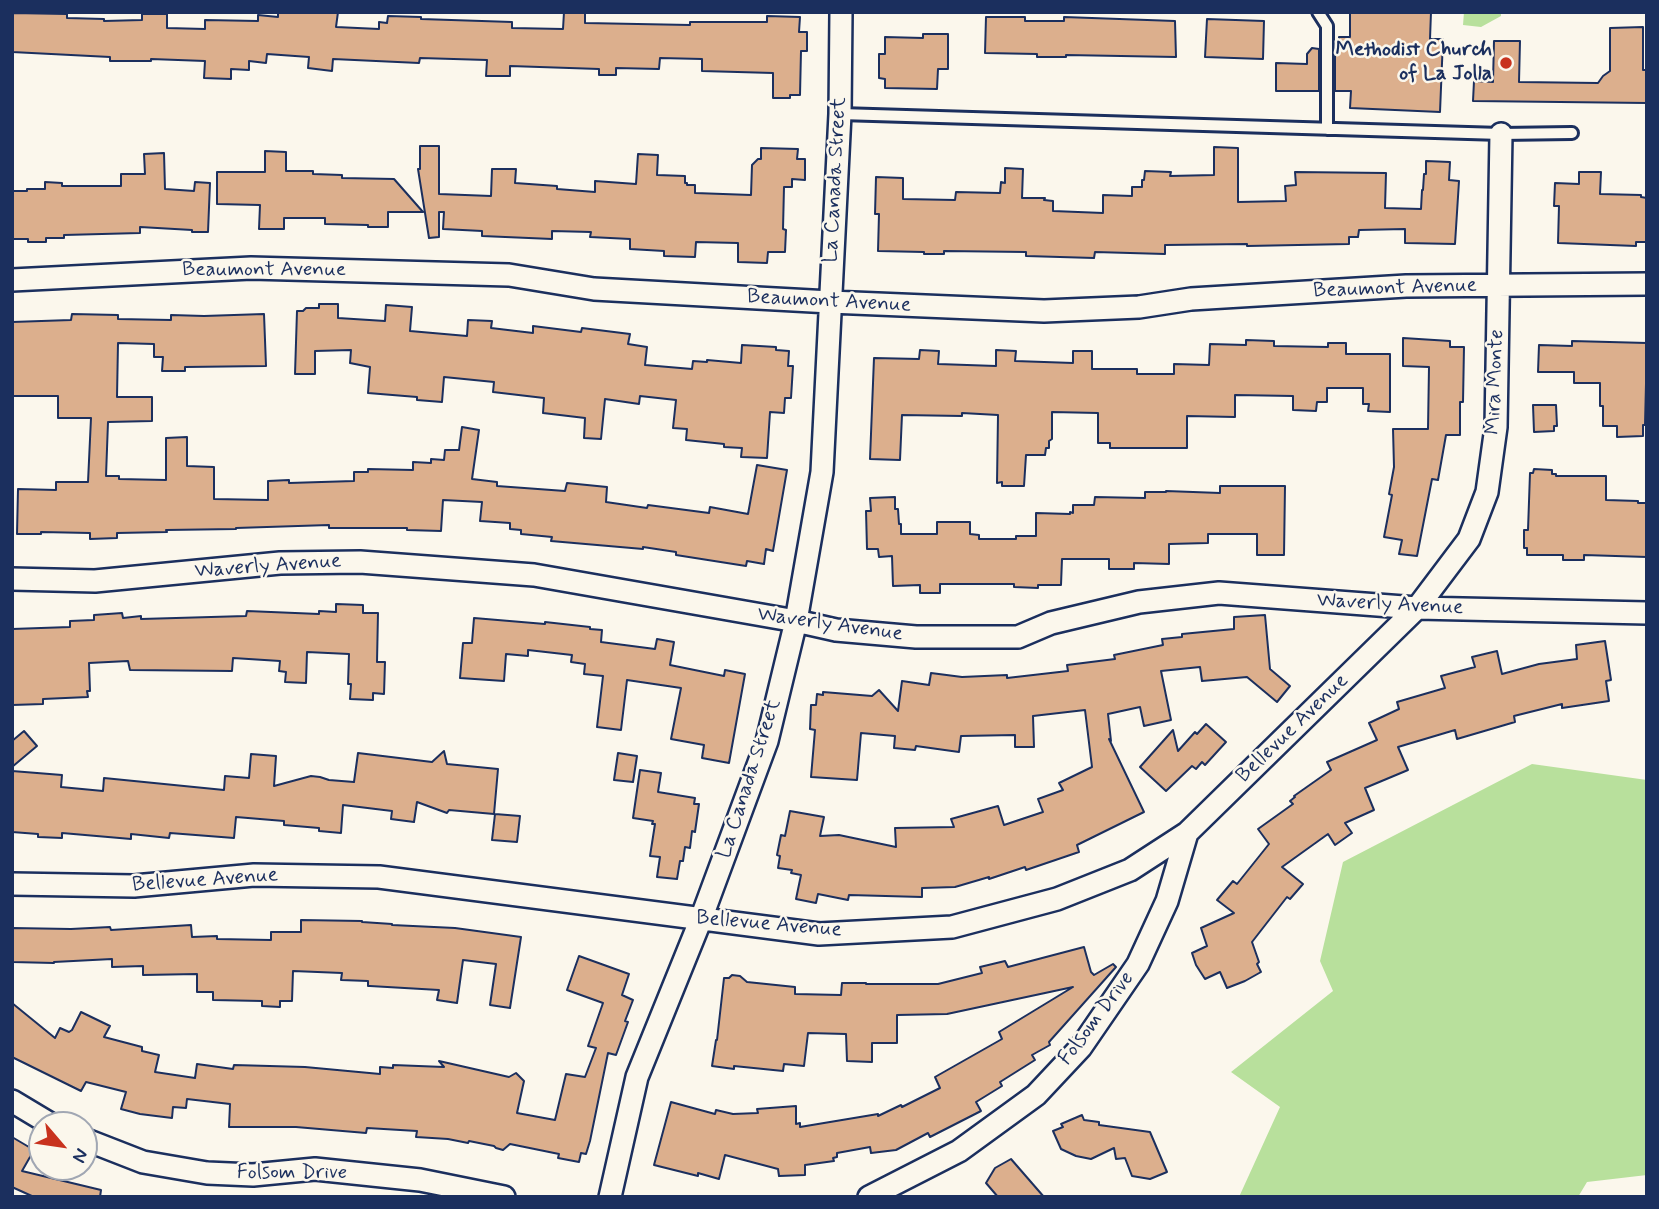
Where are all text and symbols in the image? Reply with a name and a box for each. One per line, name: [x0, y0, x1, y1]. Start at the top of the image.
place label: Methodist Church of La Jolla: [1335, 38, 1492, 88]
marker: Methodist Church of La Jolla: [1498, 55, 1514, 71]
street label: La Canada Street: [819, 96, 853, 264]
street label: Beaumont Avenue: [182, 258, 346, 284]
street label: Beaumont Avenue: [1313, 274, 1477, 304]
street label: Beaumont Avenue: [746, 285, 912, 319]
street label: Mira Monte: [1482, 329, 1510, 435]
street label: Waverly Avenue: [194, 549, 342, 585]
street label: Waverly Avenue: [1316, 589, 1464, 621]
street label: Waverly Avenue: [756, 602, 904, 648]
street label: Bellevue Avenue: [1232, 669, 1354, 789]
street label: La Canada Street: [712, 696, 788, 862]
street label: Bellevue Avenue: [131, 863, 279, 899]
street label: Bellevue Avenue: [695, 906, 843, 944]
street label: Folsom Drive: [1054, 967, 1140, 1071]
north arrow: [28, 1111, 98, 1181]
text: N: [66, 1144, 94, 1167]
street label: Folsom Drive: [237, 1161, 347, 1187]

